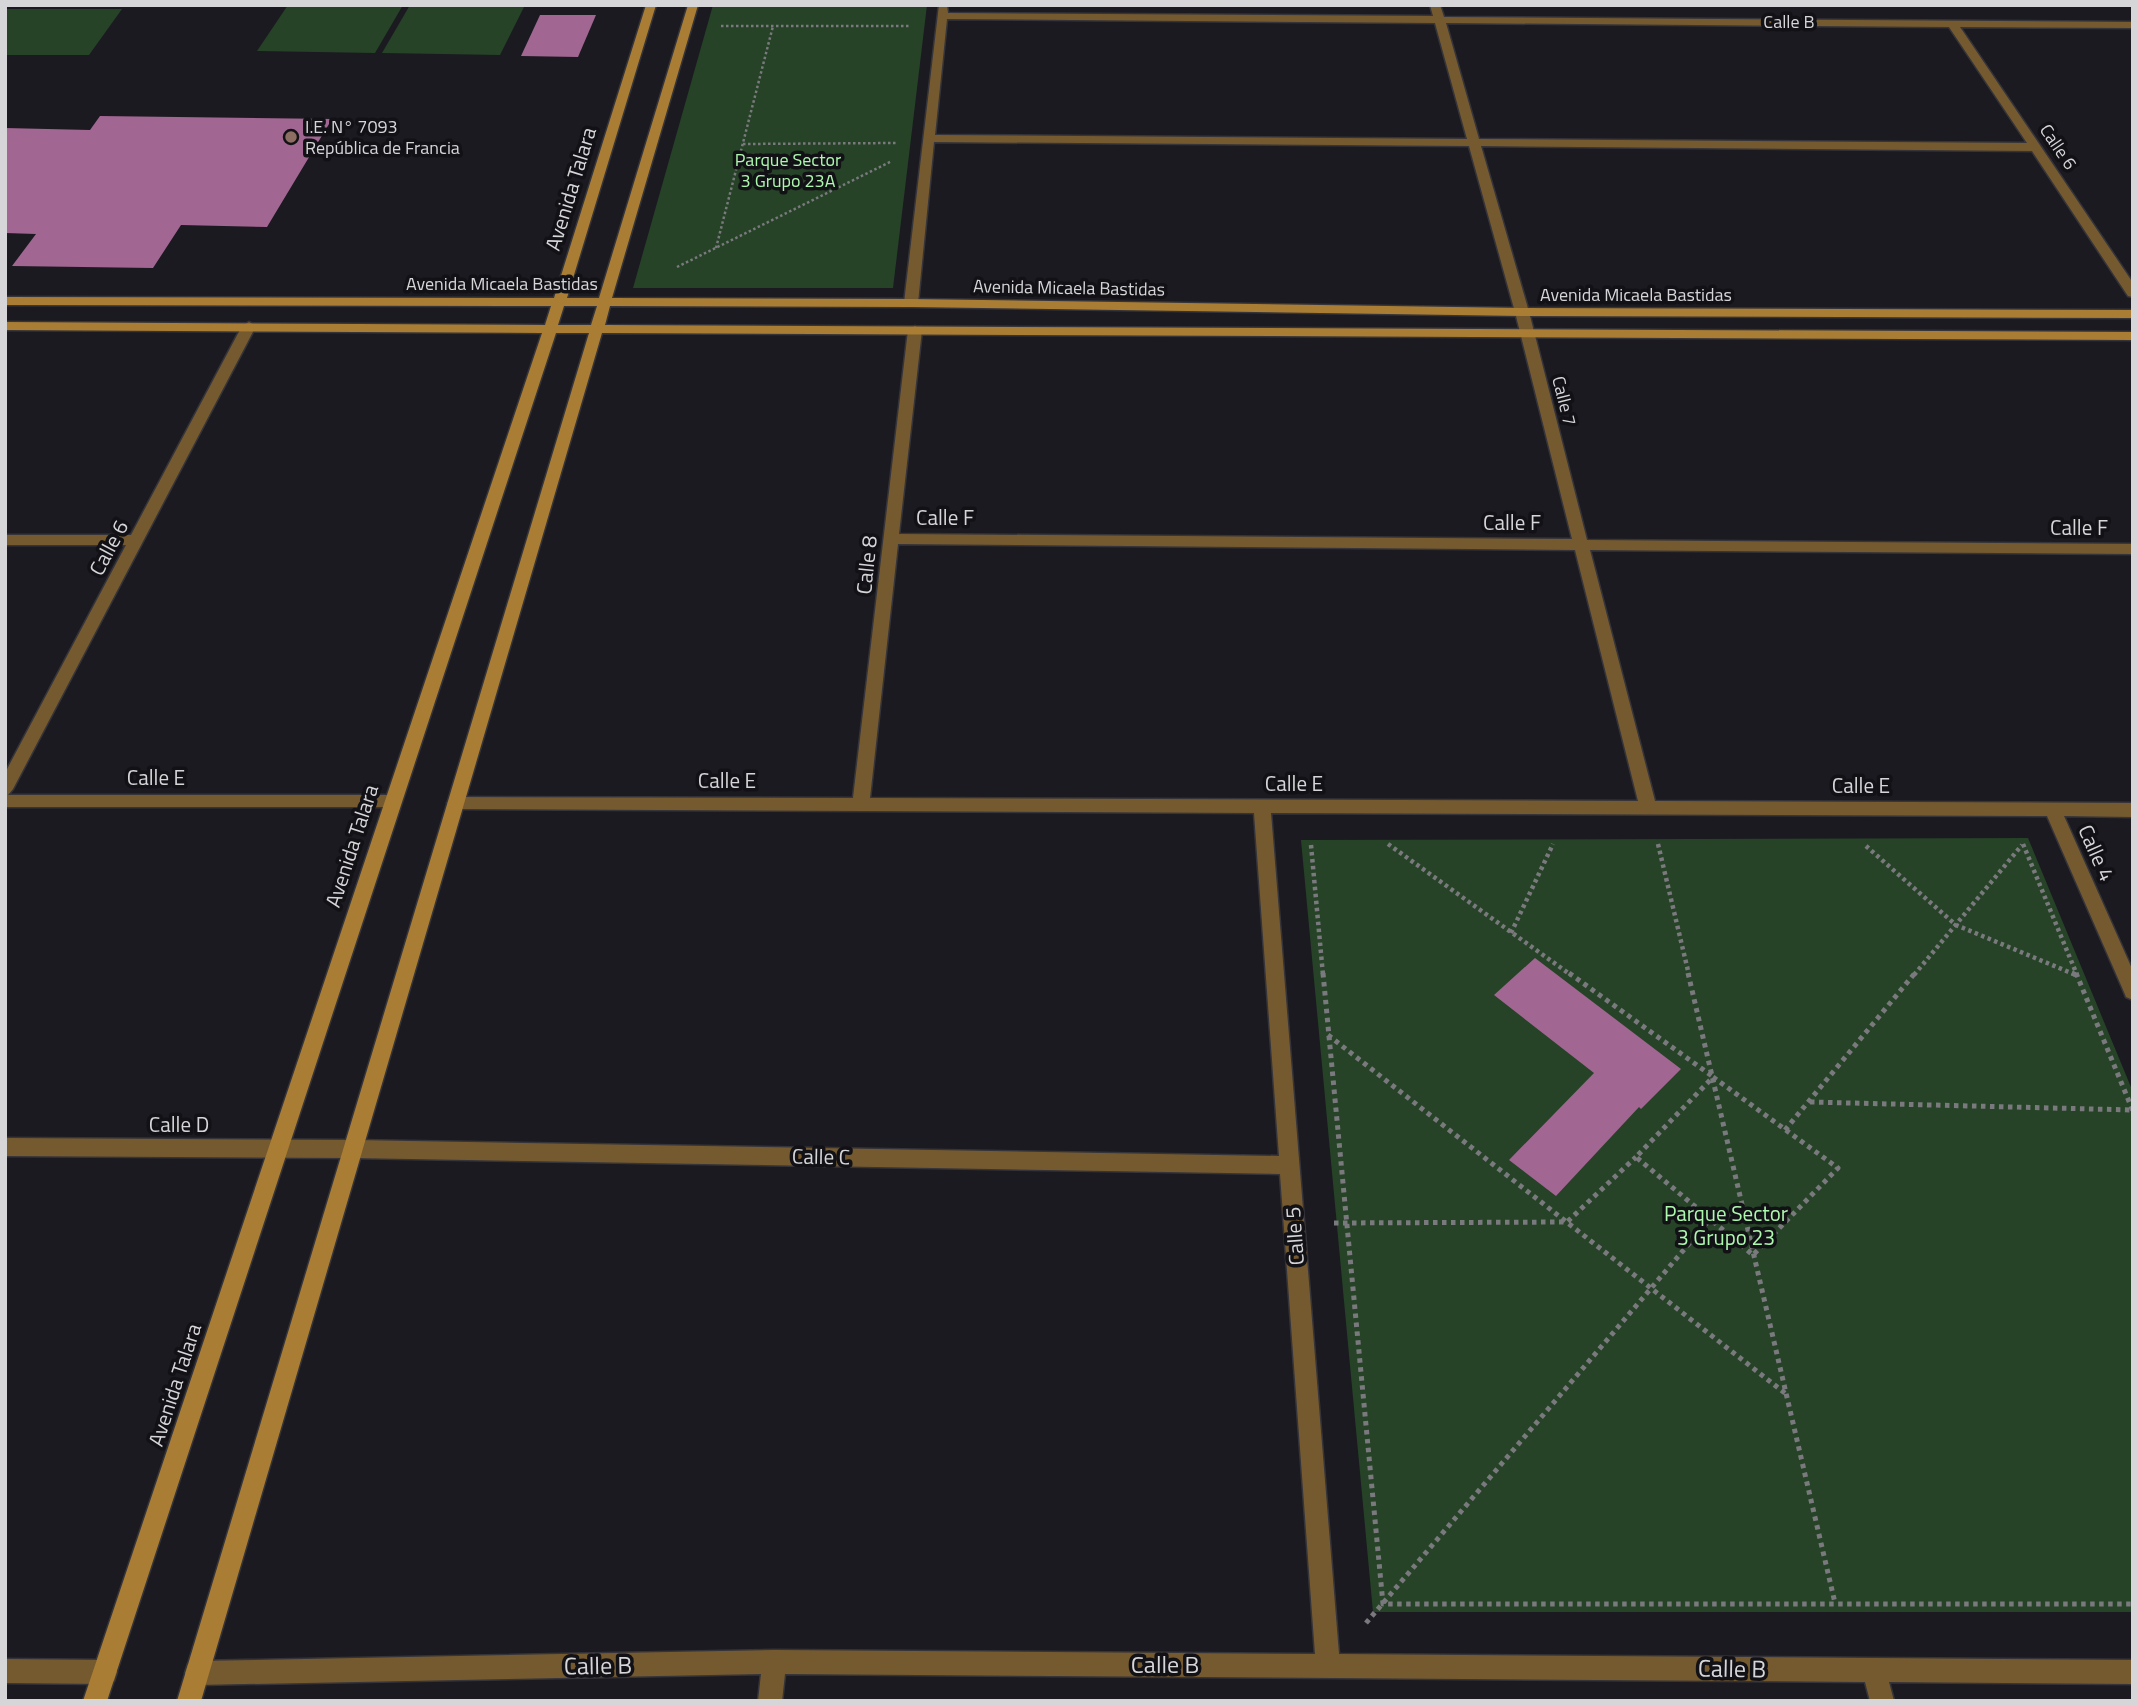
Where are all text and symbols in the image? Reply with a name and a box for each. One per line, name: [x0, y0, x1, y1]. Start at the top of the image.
street label: Calle B: [1763, 8, 1815, 35]
place label: I.E. N° 7093 República de Francia: [305, 113, 460, 161]
street label: Calle 6: [2033, 118, 2084, 175]
street label: Avenida Talara: [536, 123, 604, 254]
marker: I.E. N° 7093 República de Francia: [283, 129, 299, 145]
park label: Parque Sector 3 Grupo 23A: [735, 146, 841, 194]
street label: Avenida Micaela Bastidas: [406, 270, 598, 297]
street label: Avenida Micaela Bastidas: [973, 272, 1165, 303]
street label: Avenida Micaela Bastidas: [1540, 281, 1732, 308]
street label: Calle 7: [1545, 373, 1584, 429]
street label: Calle F: [916, 501, 974, 533]
street label: Calle F: [1483, 506, 1541, 538]
street label: Calle F: [2050, 511, 2108, 543]
street label: Calle 6: [80, 514, 136, 581]
street label: Calle 8: [847, 534, 885, 596]
street label: Calle E: [127, 761, 185, 793]
street label: Calle E: [698, 764, 756, 796]
street label: Calle E: [1265, 767, 1323, 799]
street label: Calle E: [1832, 769, 1890, 801]
street label: Avenida Talara: [316, 780, 386, 911]
street label: Calle 4: [2070, 819, 2123, 886]
street label: Calle D: [149, 1108, 209, 1140]
street label: Calle C: [792, 1139, 850, 1173]
park label: Parque Sector 3 Grupo 23: [1664, 1197, 1788, 1253]
street label: Calle 5: [1276, 1206, 1312, 1266]
street label: Avenida Talara: [139, 1319, 209, 1450]
street label: Calle B: [563, 1646, 632, 1684]
street label: Calle B: [1131, 1646, 1199, 1682]
street label: Calle B: [1698, 1649, 1767, 1687]

